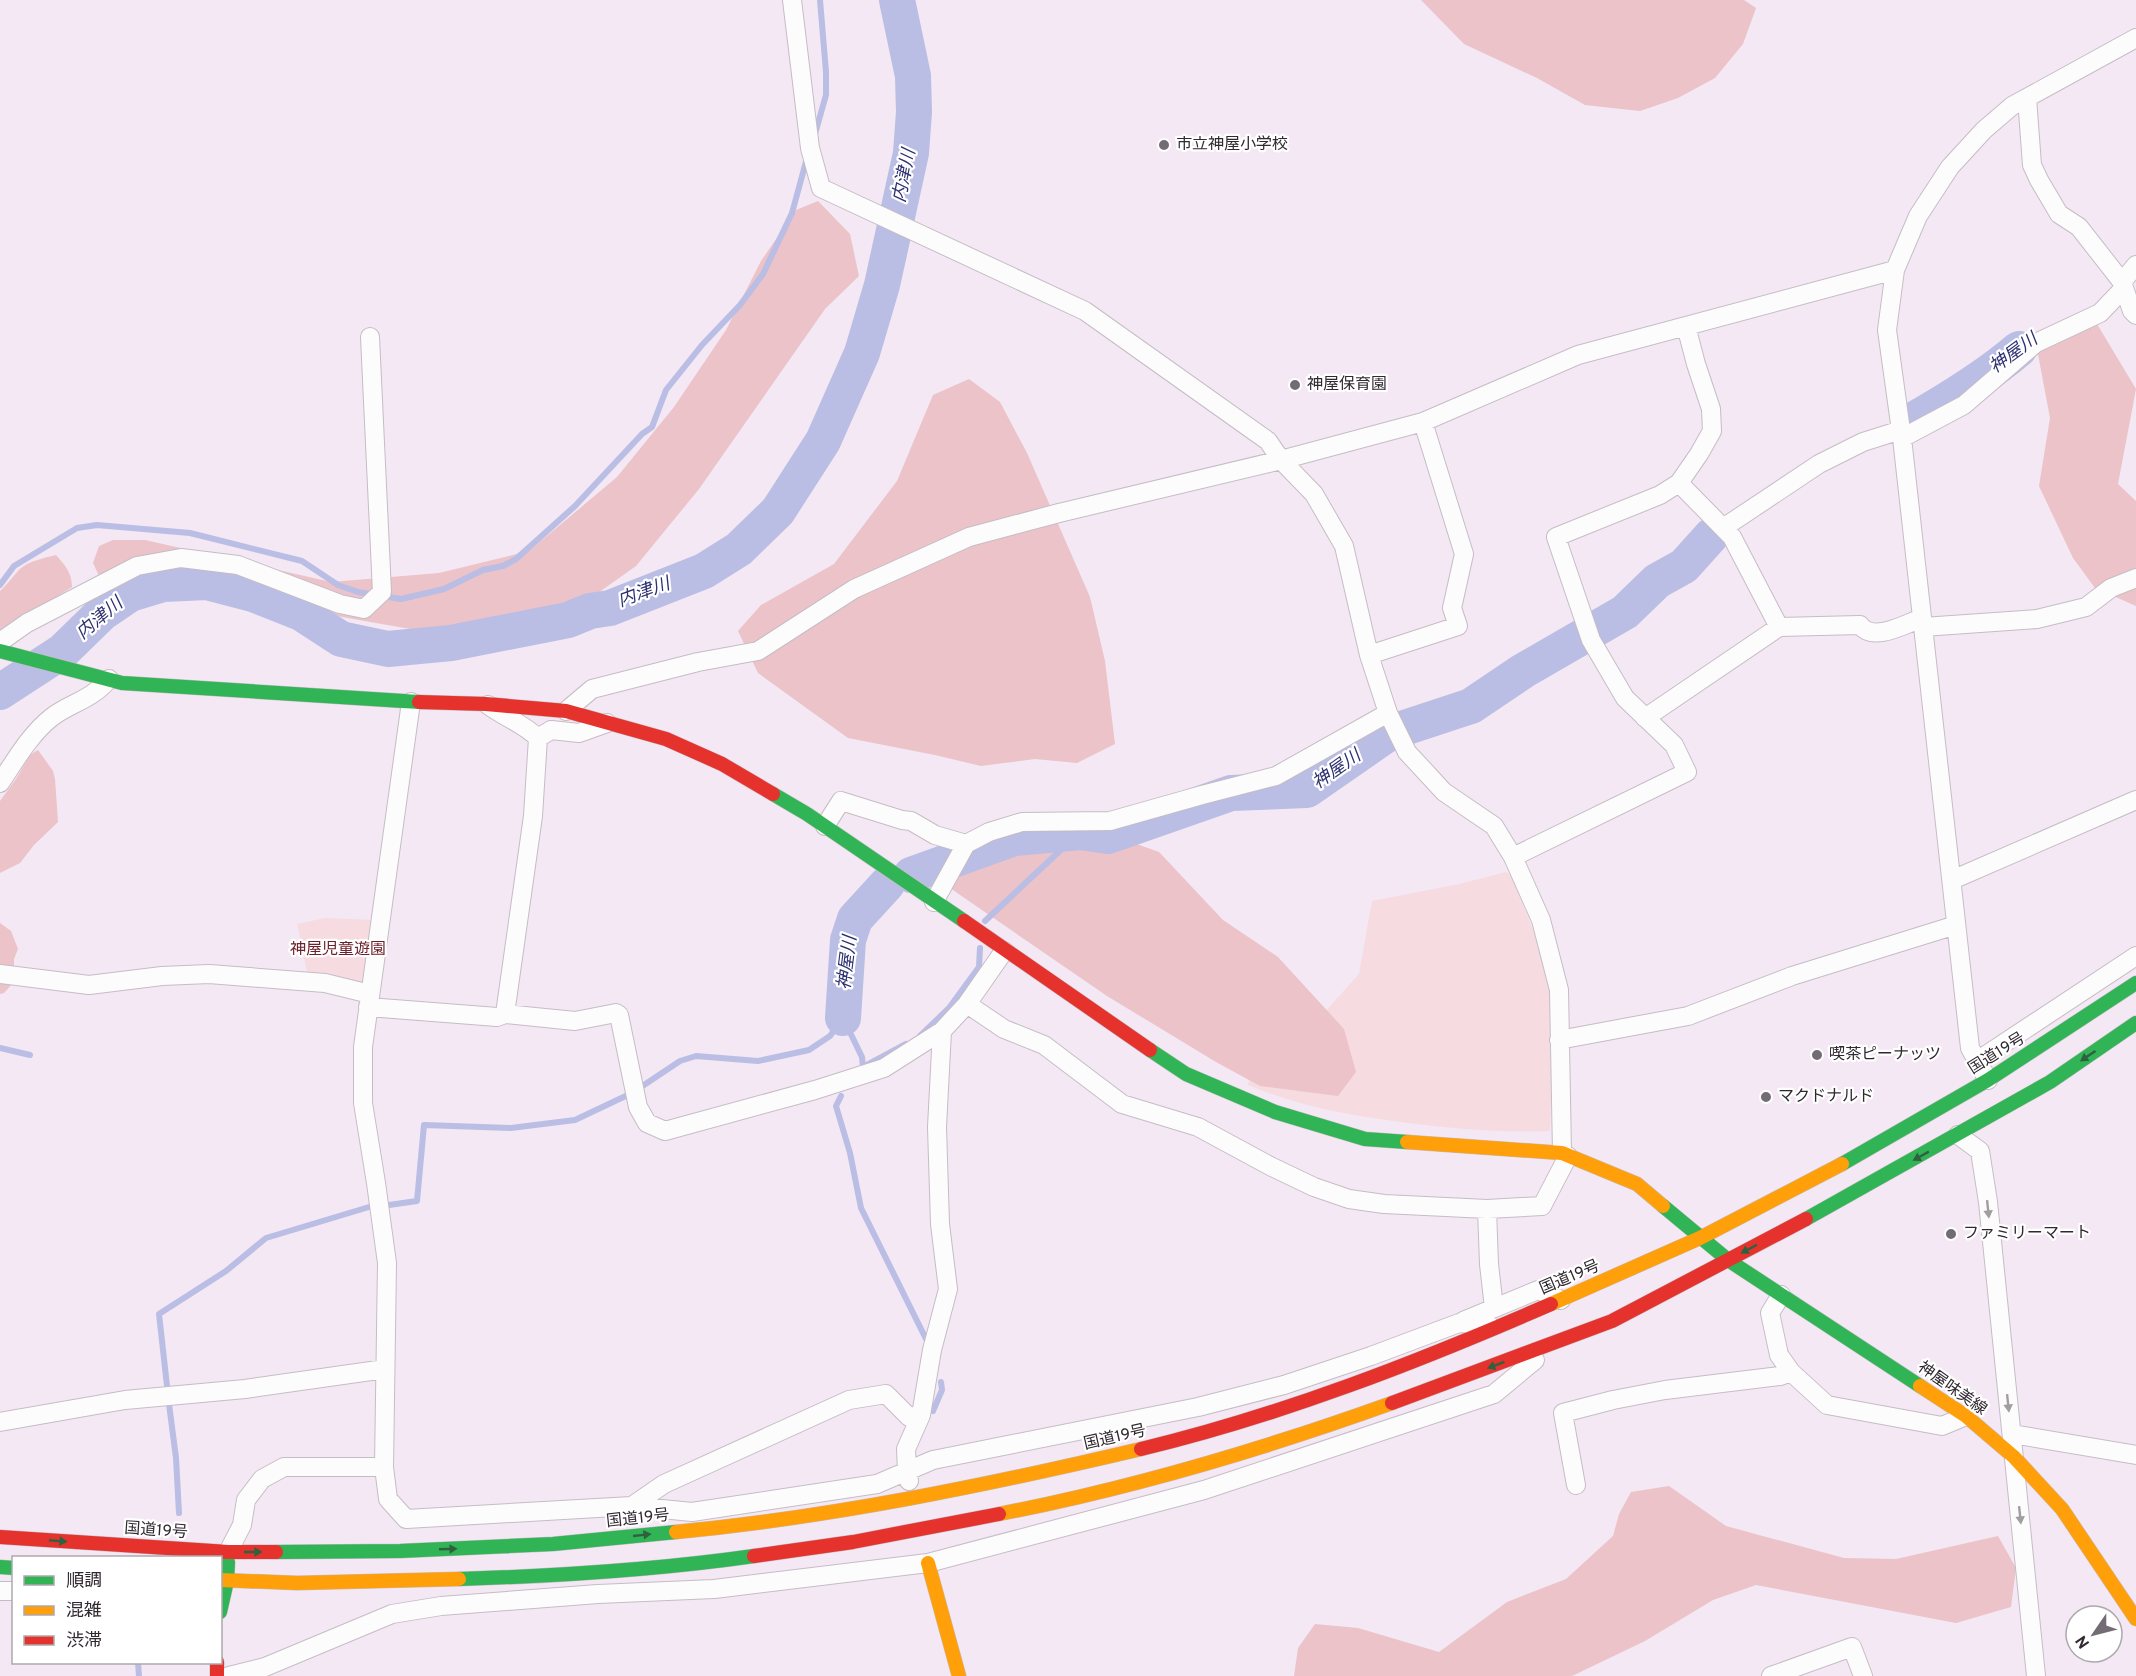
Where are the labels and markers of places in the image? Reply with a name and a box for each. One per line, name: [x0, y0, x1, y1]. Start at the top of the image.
place label: 市立神屋小学校: [1176, 135, 1288, 155]
marker: 市立神屋小学校: [1157, 138, 1171, 152]
place label: 神屋保育園: [1307, 375, 1387, 395]
marker: 神屋保育園: [1288, 378, 1302, 392]
place label: 喫茶ピーナッツ: [1829, 1045, 1941, 1065]
marker: 喫茶ピーナッツ: [1810, 1048, 1824, 1062]
place label: マクドナルド: [1778, 1087, 1874, 1107]
marker: マクドナルド: [1759, 1090, 1773, 1104]
place label: ファミリーマート: [1963, 1224, 2091, 1244]
marker: ファミリーマート: [1944, 1227, 1958, 1241]

